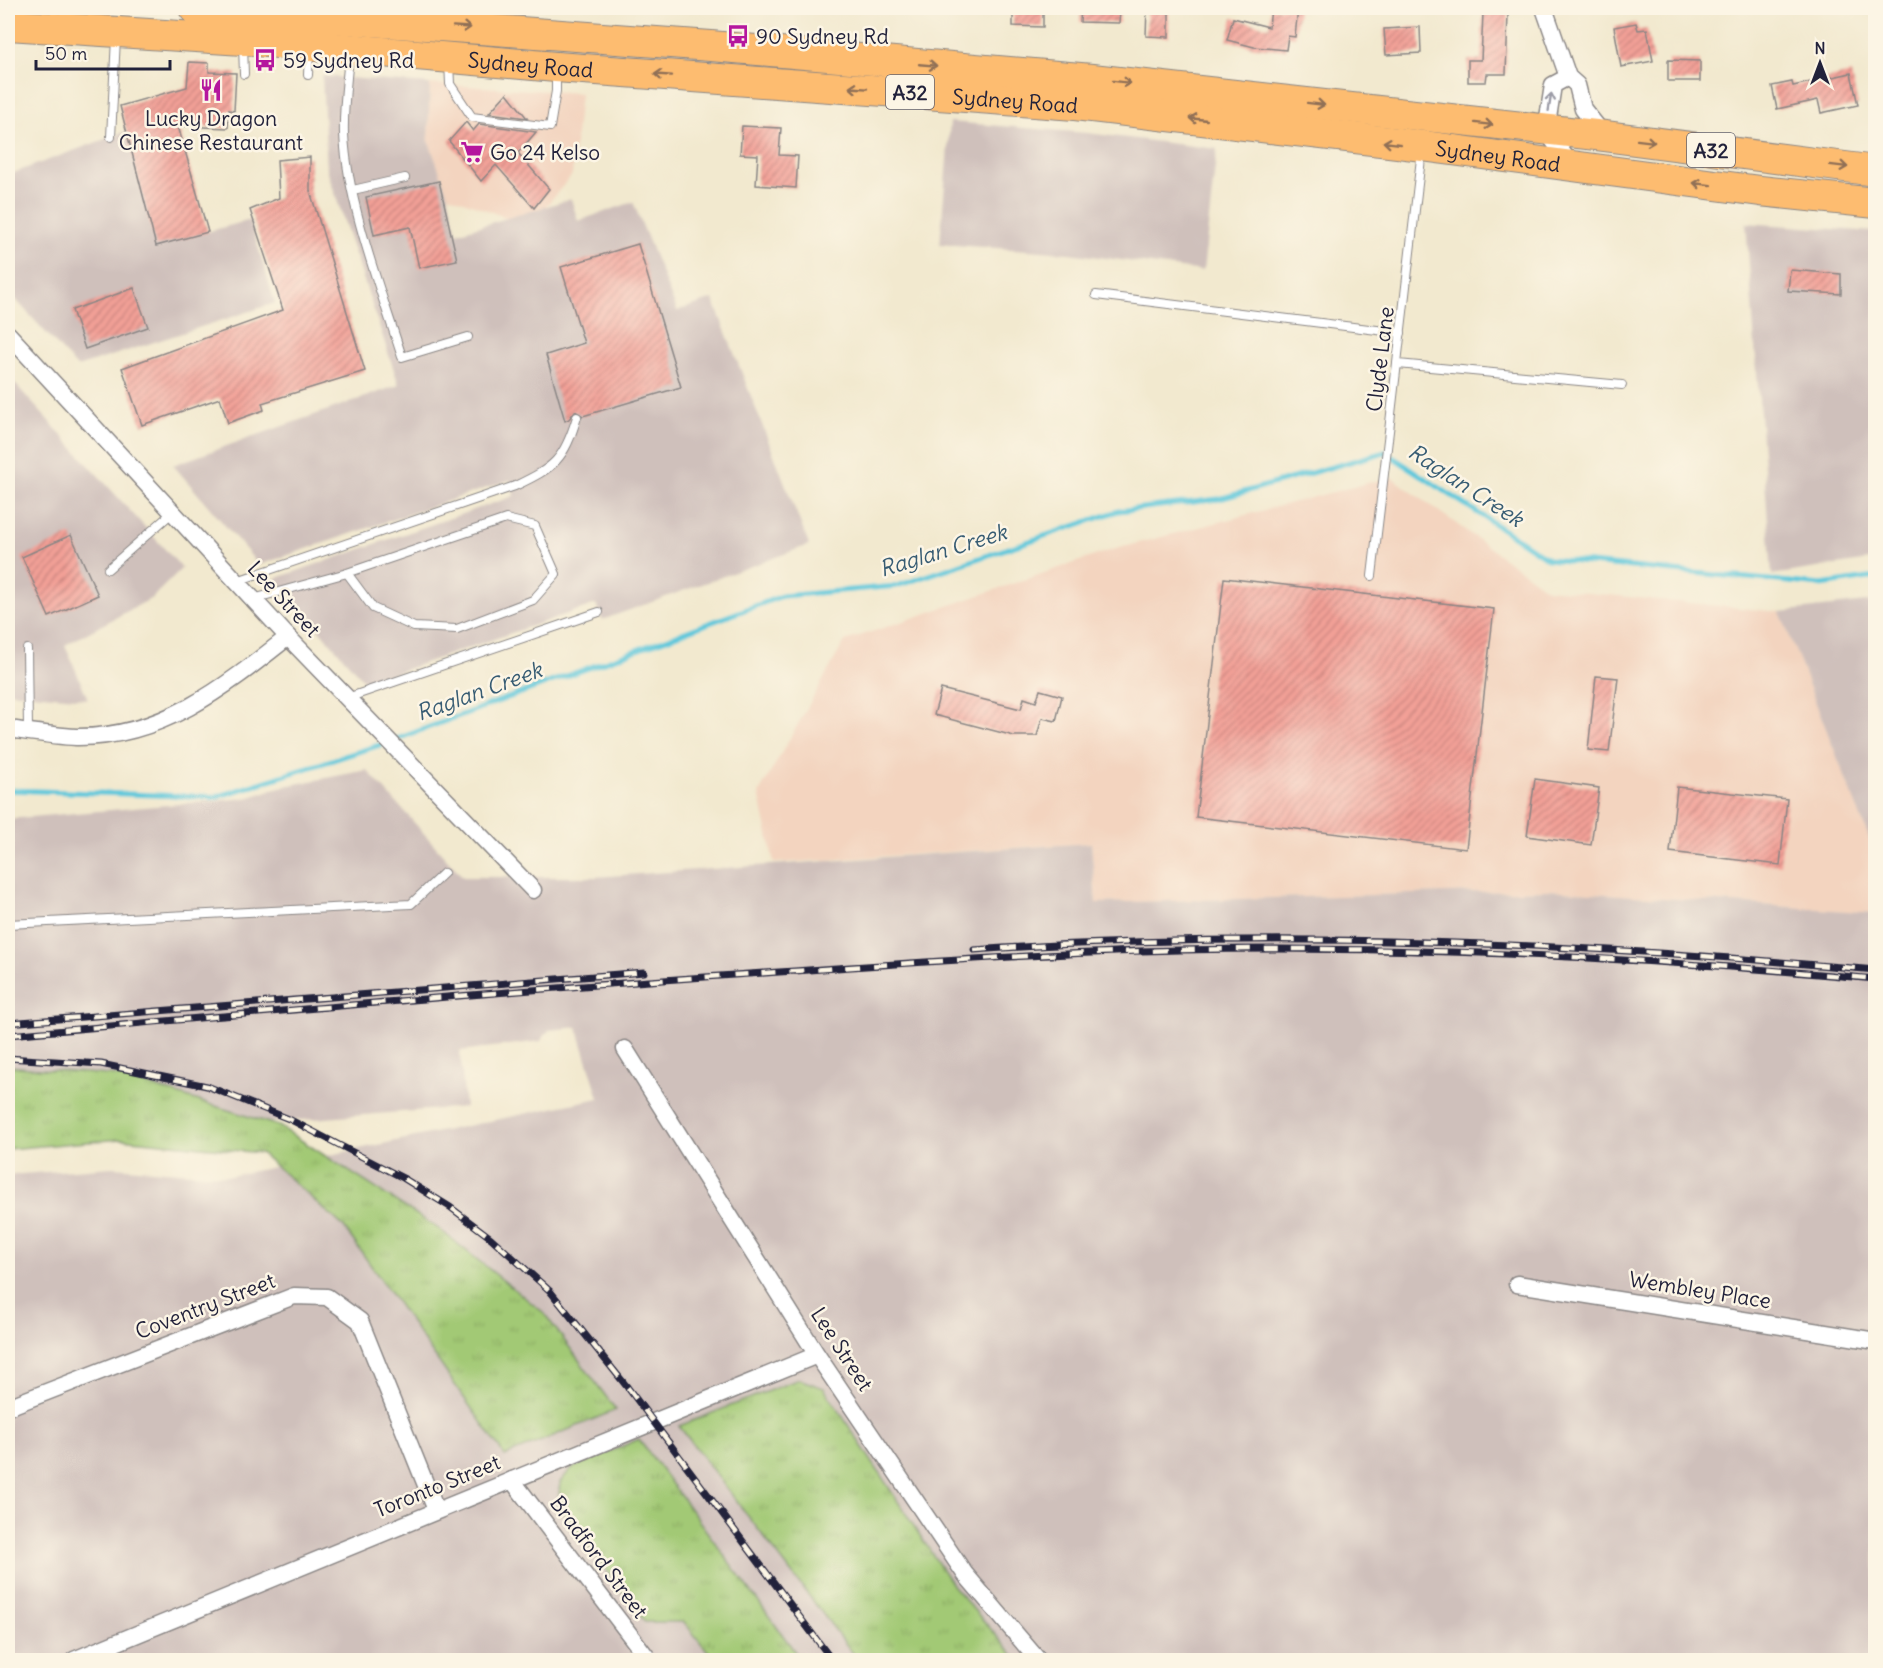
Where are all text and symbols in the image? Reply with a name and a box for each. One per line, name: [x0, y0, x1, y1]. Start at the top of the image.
one-way arrow: [451, 22, 471, 33]
bus stop icon: 90 Sydney Rd: [725, 23, 751, 49]
place label: 90 Sydney Rd: [756, 23, 889, 50]
scale bar: [36, 33, 170, 71]
north arrow: [1790, 33, 1850, 93]
text: N: [1814, 38, 1826, 58]
text: 50 m: [45, 42, 87, 65]
street label: Sydney Road: [467, 46, 594, 83]
bus stop icon: 59 Sydney Rd: [252, 47, 278, 73]
place label: 59 Sydney Rd: [283, 47, 414, 74]
one-way arrow: [918, 59, 938, 70]
one-way arrow: [654, 69, 674, 80]
road number: A32: [886, 75, 934, 109]
restaurant icon: Lucky Dragon Chinese Restaurant: [198, 77, 224, 103]
one-way arrow: [1112, 77, 1132, 88]
one-way arrow: [848, 82, 868, 93]
street label: Sydney Road: [951, 83, 1079, 119]
one-way arrow: [1545, 93, 1556, 112]
one-way arrow: [1306, 99, 1325, 110]
place label: Lucky Dragon Chinese Restaurant: [119, 105, 303, 156]
one-way arrow: [1189, 113, 1209, 124]
one-way arrow: [1474, 119, 1494, 130]
road number: A32: [1687, 133, 1735, 167]
street label: Sydney Road: [1434, 134, 1562, 178]
one-way arrow: [1635, 136, 1655, 147]
one-way arrow: [1383, 137, 1402, 148]
supermarket icon: Go 24 Kelso: [459, 139, 485, 165]
place label: Go 24 Kelso: [490, 139, 600, 166]
one-way arrow: [1829, 161, 1848, 172]
one-way arrow: [1692, 179, 1712, 190]
street label: Clyde Lane: [1360, 305, 1400, 413]
water label: Raglan Creek: [1403, 437, 1530, 534]
water label: Raglan Creek: [876, 517, 1012, 583]
street label: Lee Street: [242, 555, 326, 643]
water label: Raglan Creek: [412, 655, 547, 727]
street label: Wembley Place: [1627, 1265, 1773, 1315]
street label: Coventry Street: [131, 1267, 279, 1345]
street label: Lee Street: [805, 1302, 879, 1396]
street label: Toronto Street: [370, 1448, 504, 1524]
street label: Bradford Street: [544, 1490, 654, 1624]

